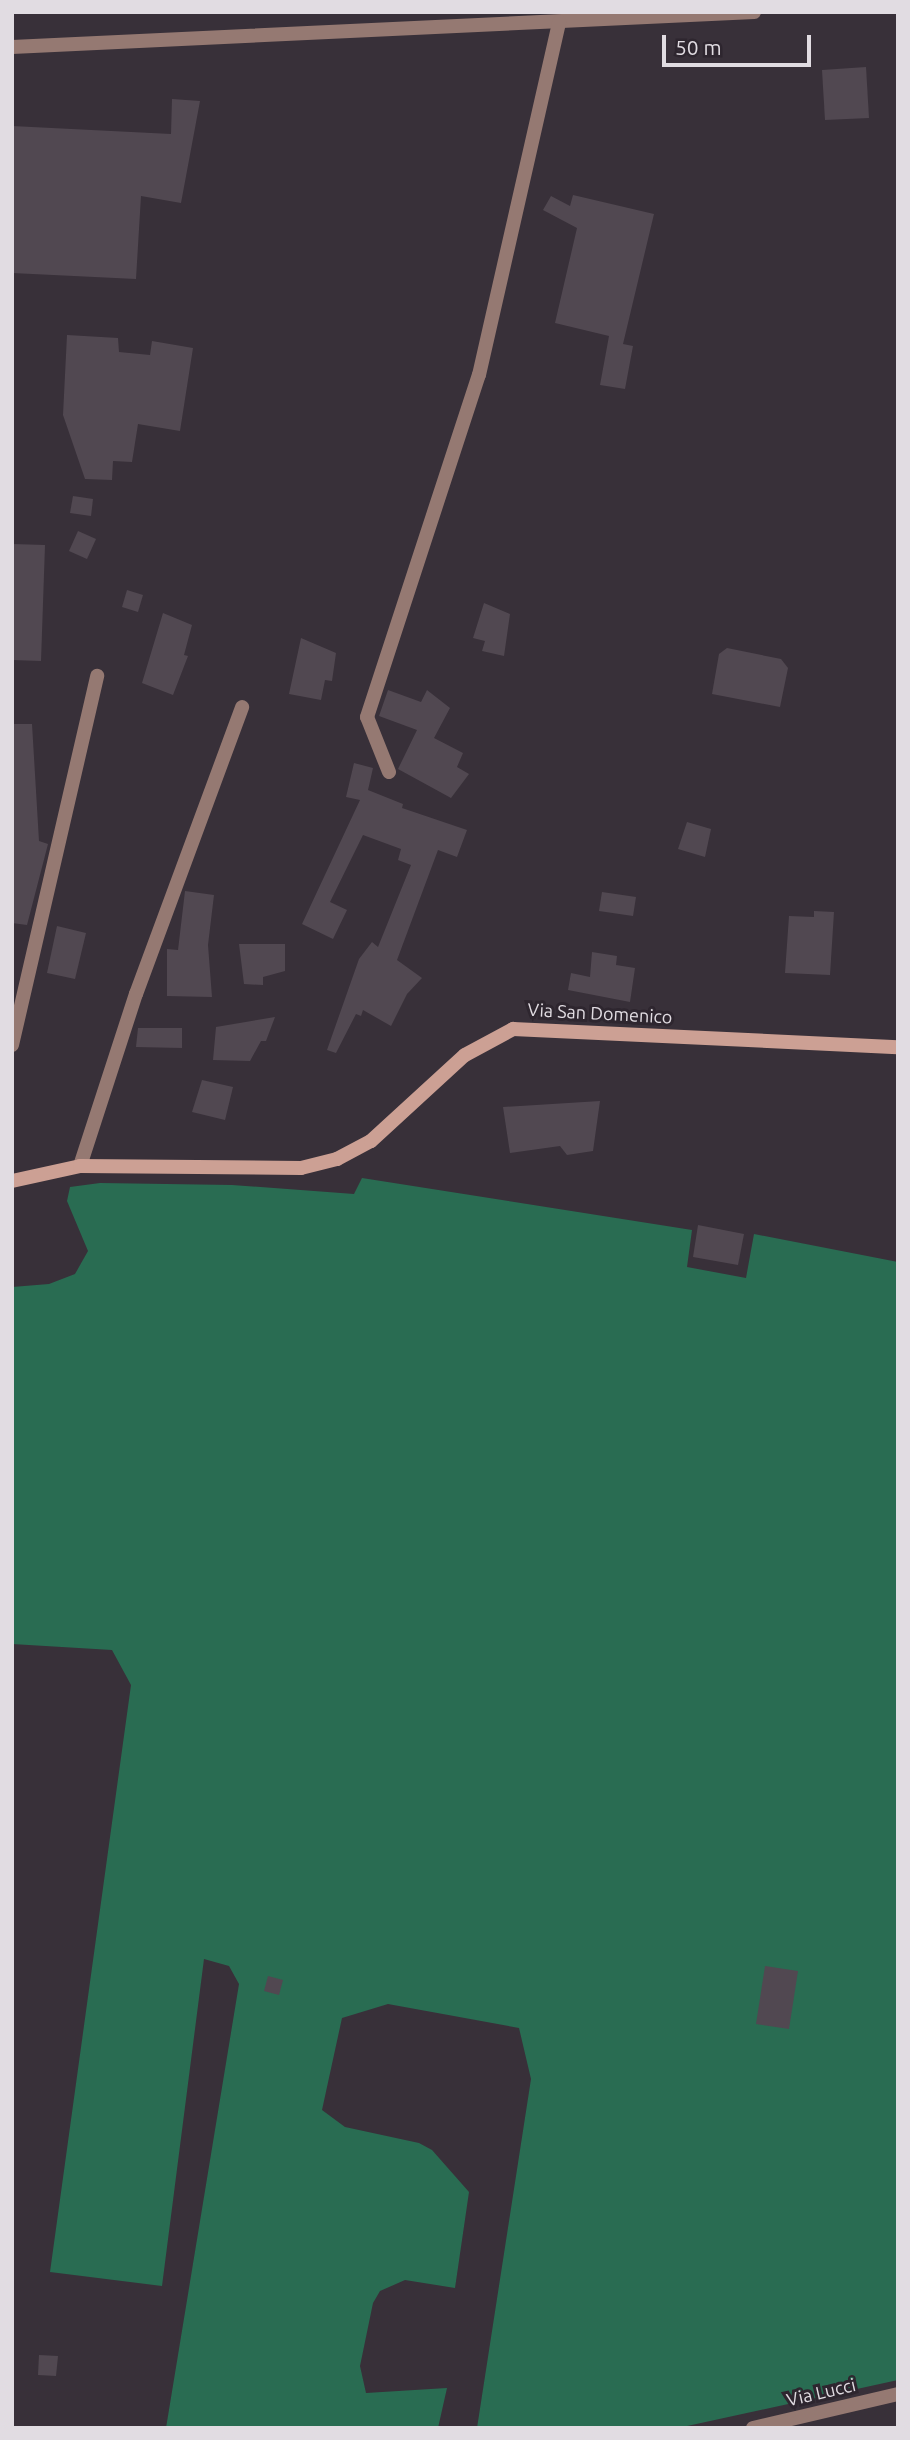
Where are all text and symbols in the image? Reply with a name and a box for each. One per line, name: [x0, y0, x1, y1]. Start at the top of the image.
scale bar: [665, 21, 814, 65]
text: 50 m: [675, 35, 722, 59]
street label: Via San Domenico: [527, 998, 673, 1028]
street label: Via Lucci: [784, 2374, 858, 2410]

